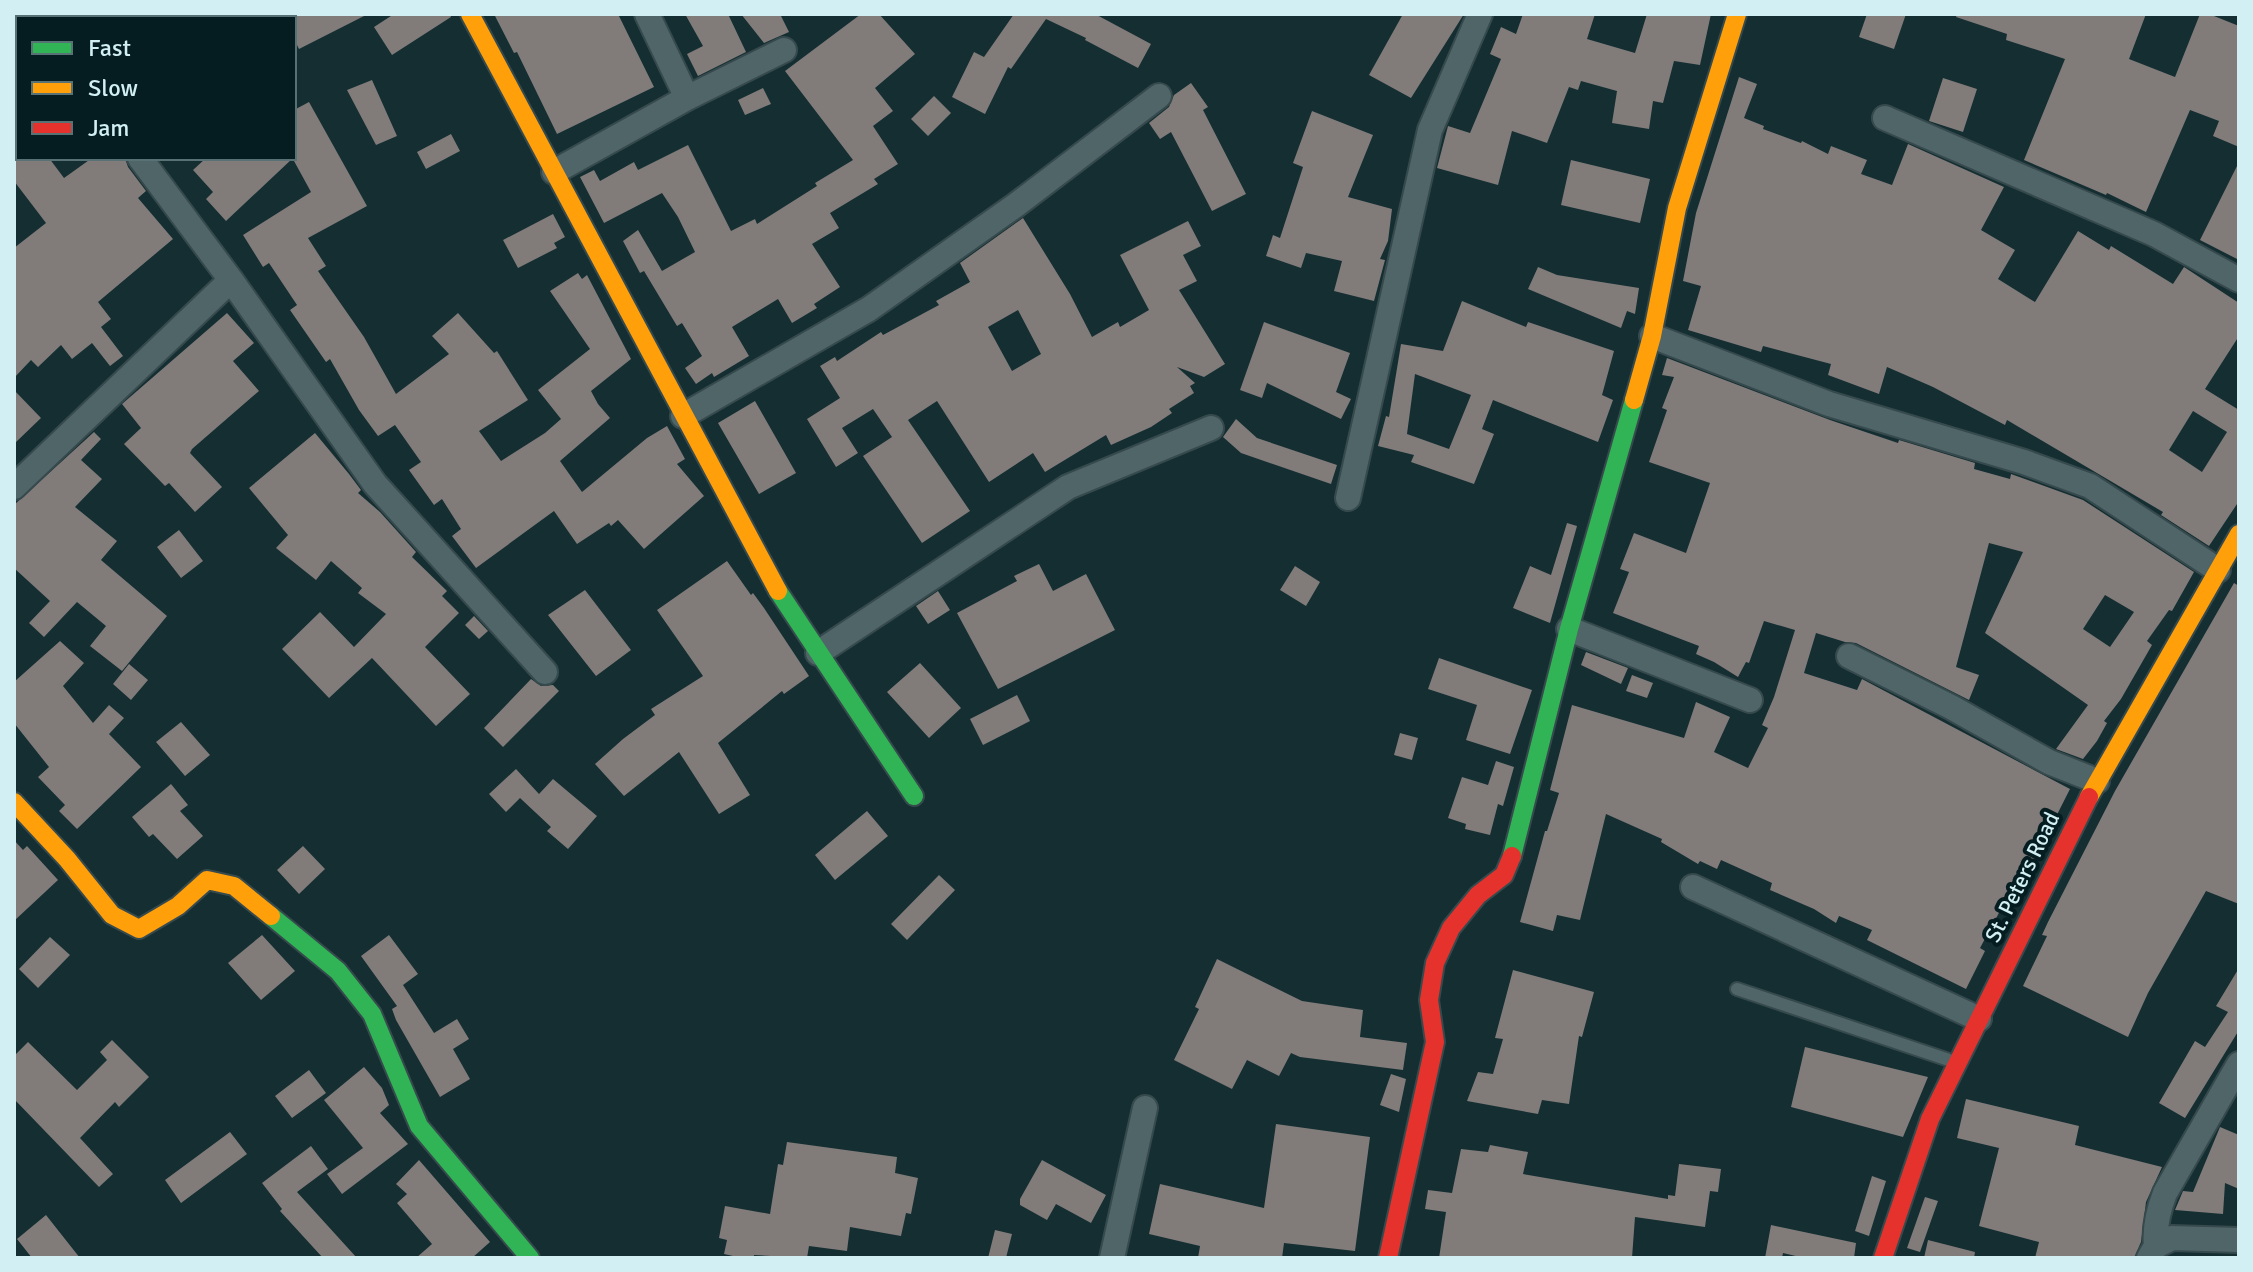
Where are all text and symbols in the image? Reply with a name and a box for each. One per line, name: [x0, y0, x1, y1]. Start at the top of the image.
legend: [16, 16, 296, 160]
text: Fast: [88, 33, 131, 63]
text: Slow: [88, 73, 138, 103]
text: Jam: [88, 113, 129, 143]
street label: St. Peters Road: [1979, 807, 2065, 947]

